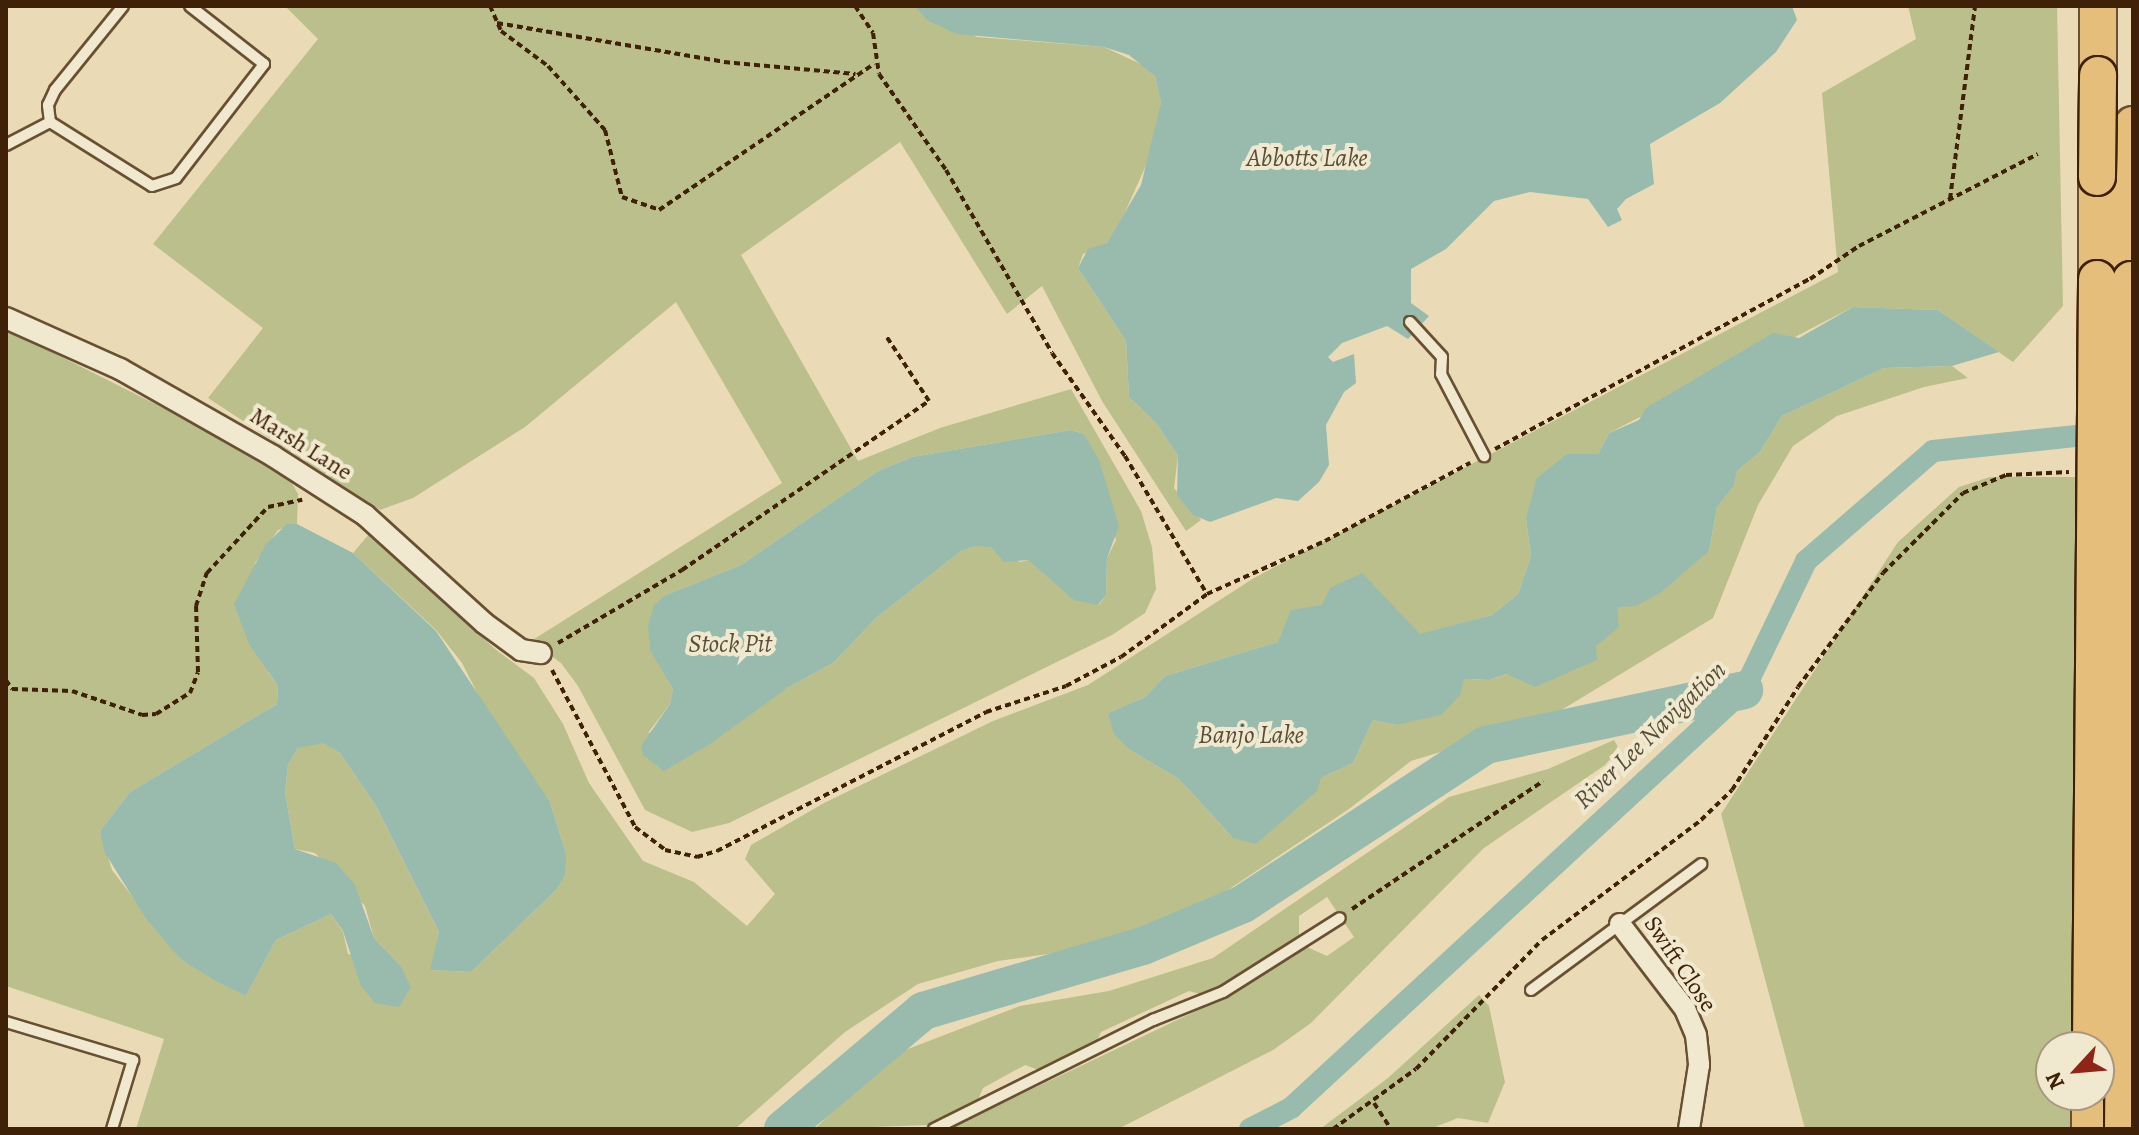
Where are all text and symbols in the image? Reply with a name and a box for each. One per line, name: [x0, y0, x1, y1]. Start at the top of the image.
water label: Abbotts Lake: [1246, 142, 1368, 174]
street label: Marsh Lane: [245, 401, 357, 487]
water label: Stock Pit: [688, 628, 772, 660]
water label: River Lee Navigation: [1568, 655, 1732, 815]
water label: Banjo Lake: [1198, 719, 1304, 751]
street label: Swift Close: [1637, 911, 1723, 1017]
north arrow: [2035, 1031, 2115, 1111]
text: N: [2038, 1067, 2072, 1094]

